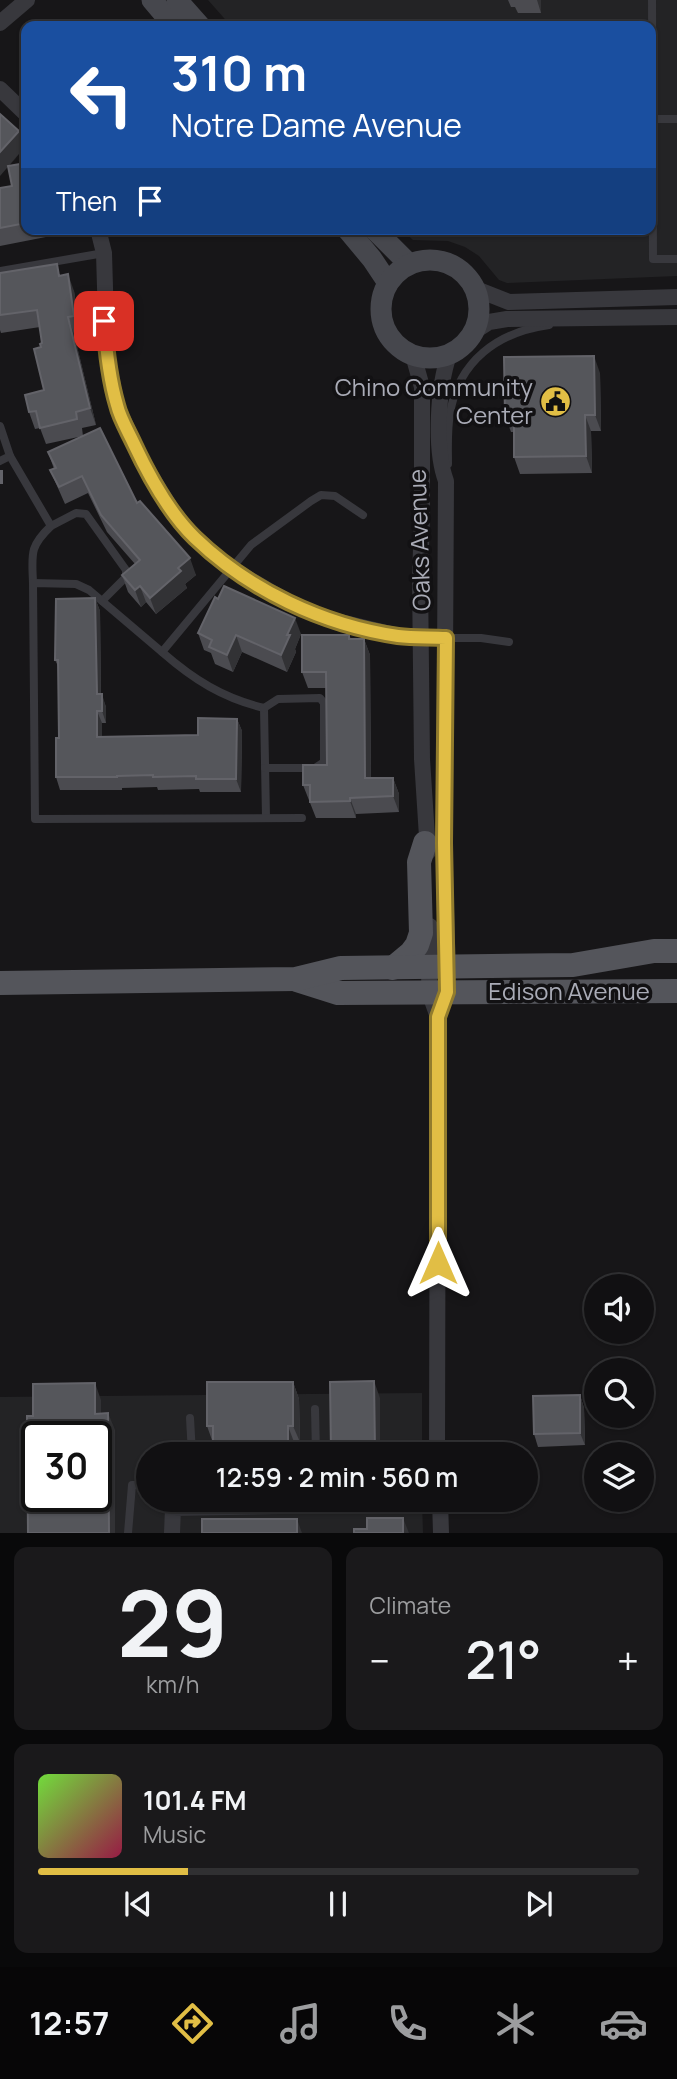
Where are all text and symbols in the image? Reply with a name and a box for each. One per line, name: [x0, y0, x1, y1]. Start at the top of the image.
text: 310 m: [171, 39, 307, 106]
icon: left: [56, 49, 147, 140]
text: Notre Dame Avenue: [171, 103, 462, 147]
icon: arrive: [131, 182, 169, 220]
text: Then: [56, 183, 117, 219]
pin: [74, 291, 134, 351]
icon: arrive: [85, 302, 123, 340]
place label: Chino Community Center: [335, 370, 533, 431]
public building icon: Chino Community Center: [539, 385, 573, 419]
street label: Oaks Avenue: [400, 469, 437, 612]
street label: Edison Avenue: [488, 974, 650, 1007]
position arrow: [401, 1226, 475, 1300]
map controls: [584, 1274, 654, 1512]
button: sound: [584, 1274, 654, 1344]
button: search: [584, 1358, 654, 1428]
speed limit sign: 30: [21, 1421, 112, 1512]
button: layers: [584, 1442, 654, 1512]
text: 12:59 · 2 min · 560 m: [216, 1459, 458, 1495]
text: 29: [117, 1560, 228, 1684]
text: Climate: [370, 1589, 451, 1621]
text: 21°: [466, 1624, 541, 1695]
text: −: [370, 1634, 390, 1686]
text: +: [617, 1634, 639, 1686]
text: km/h: [146, 1668, 200, 1700]
text: 101.4 FM: [143, 1782, 247, 1818]
text: Music: [143, 1818, 206, 1850]
icon: previous: [119, 1885, 157, 1923]
icon: pause: [319, 1885, 357, 1923]
icon: next: [520, 1885, 558, 1923]
icon: directions: [168, 1999, 217, 2048]
icon: music: [276, 1999, 325, 2048]
icon: phone: [383, 1999, 432, 2048]
icon: climate: [491, 1999, 540, 2048]
icon: car: [599, 1999, 648, 2048]
text: 12:57: [29, 2001, 109, 2045]

